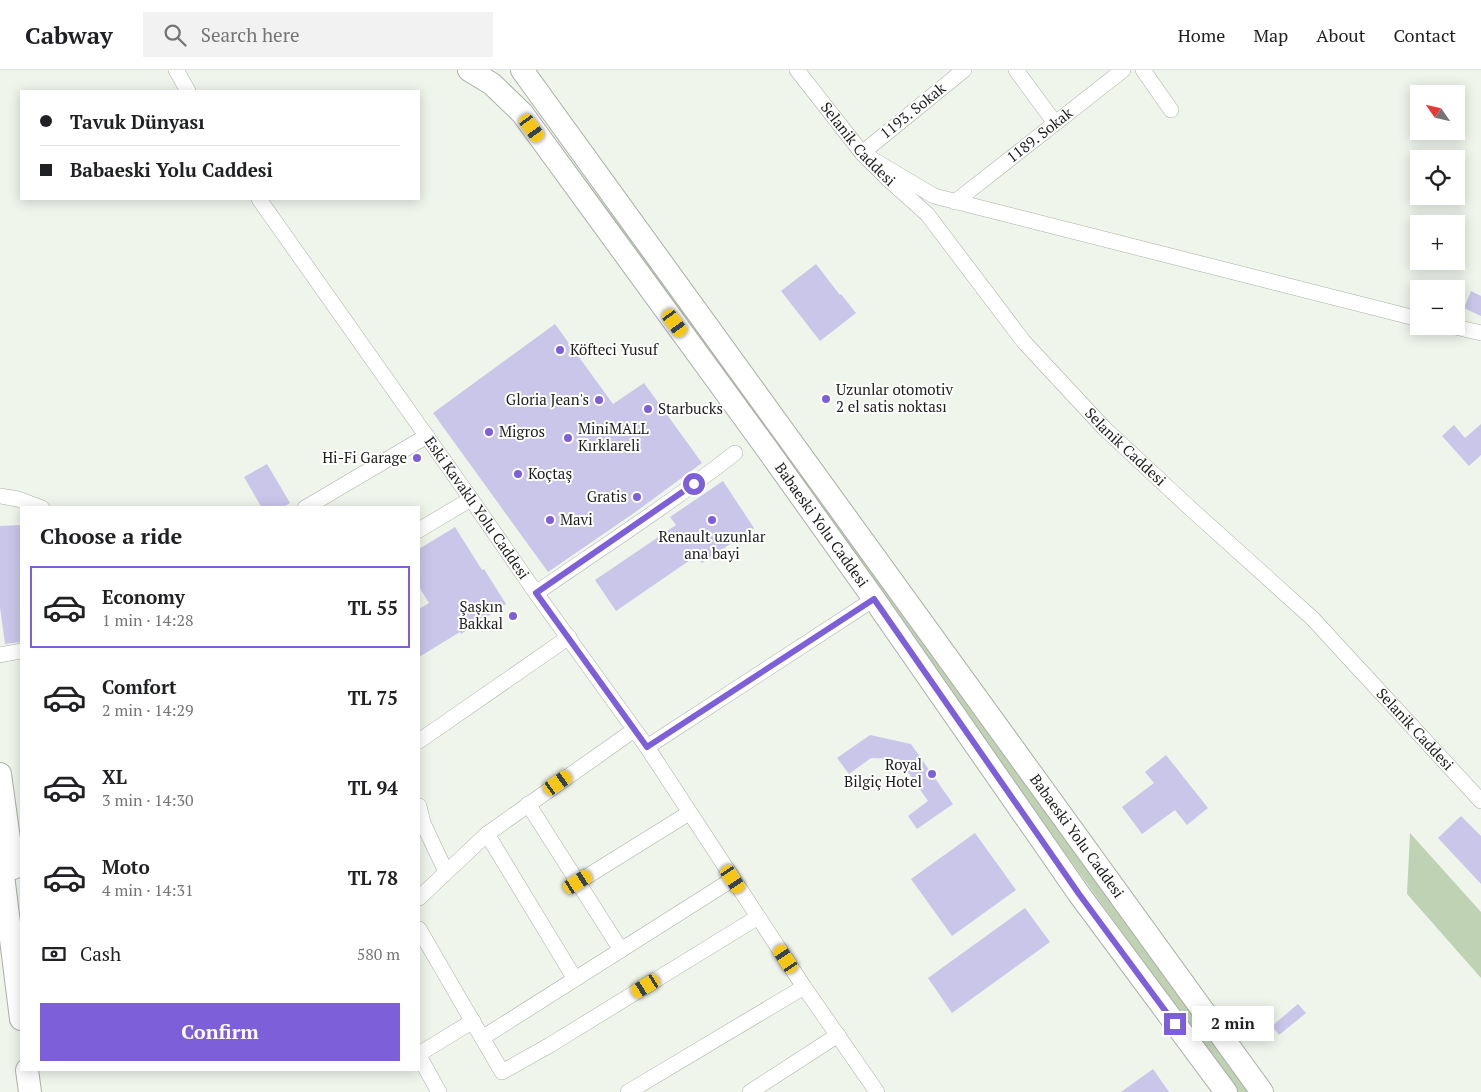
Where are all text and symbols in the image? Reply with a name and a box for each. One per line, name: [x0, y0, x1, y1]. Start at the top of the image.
search box: [143, 12, 493, 57]
text: Cabway: [25, 19, 113, 51]
icon: search: [161, 21, 189, 49]
text: Search here: [201, 22, 300, 47]
text: Home: [1178, 23, 1225, 47]
text: Map: [1253, 23, 1288, 47]
text: About: [1316, 23, 1365, 47]
text: Contact: [1393, 23, 1456, 47]
street label: 1193. Sokak: [876, 78, 949, 143]
north arrow: [1410, 85, 1465, 140]
map controls: [1410, 85, 1465, 335]
street label: Selanik Caddesi: [817, 97, 900, 190]
street label: 1189. Sokak: [1002, 102, 1077, 167]
text: Tavuk Dünyası: [70, 109, 205, 134]
car: [517, 111, 546, 145]
button: locate: [1410, 150, 1465, 205]
text: Babaeski Yolu Caddesi: [70, 157, 273, 182]
button: +: [1410, 215, 1465, 270]
button: −: [1410, 280, 1465, 335]
car: [660, 306, 689, 340]
place label: Köfteci Yusuf: [570, 339, 659, 359]
marker: Köfteci Yusuf: [554, 344, 566, 356]
place label: Uzunlar otomotiv 2 el satis noktası: [836, 379, 954, 416]
place label: Gloria Jean's: [506, 389, 589, 409]
marker: Uzunlar otomotiv 2 el satis noktası: [820, 393, 832, 405]
marker: Gloria Jean's: [593, 394, 605, 406]
place label: Starbucks: [658, 398, 723, 418]
marker: Starbucks: [642, 403, 654, 415]
street label: Selanik Caddesi: [1081, 403, 1171, 490]
place label: MiniMALL Kırklareli: [578, 418, 649, 455]
place label: Migros: [499, 421, 545, 441]
marker: Migros: [483, 426, 495, 438]
street label: Eski Kavaklı Yolu Caddesi: [421, 432, 534, 583]
marker: MiniMALL Kırklareli: [562, 432, 574, 444]
place label: Hi-Fi Garage: [322, 447, 407, 467]
marker: Hi-Fi Garage: [411, 452, 423, 464]
street label: Babaeski Yolu Caddesi: [771, 458, 873, 591]
place label: Koçtaş: [528, 463, 572, 483]
marker: Koçtaş: [512, 468, 524, 480]
route start: [683, 473, 705, 495]
place label: Gratis: [587, 486, 627, 506]
marker: Gratis: [631, 491, 643, 503]
place label: Mavi: [560, 509, 593, 529]
marker: Mavi: [544, 514, 556, 526]
marker: Renault uzunlar ana bayi: [706, 514, 718, 526]
text: Choose a ride: [40, 521, 182, 550]
place label: Renault uzunlar ana bayi: [659, 526, 766, 563]
text: Economy: [102, 584, 185, 609]
icon: car: [42, 585, 87, 630]
text: TL 55: [348, 595, 398, 620]
place label: Şaşkın Bakkal: [459, 596, 503, 633]
text: 1 min · 14:28: [102, 609, 194, 631]
marker: Şaşkın Bakkal: [507, 610, 519, 622]
text: Comfort: [102, 674, 177, 699]
icon: car: [42, 675, 87, 720]
street label: Selanik Caddesi: [1373, 683, 1459, 774]
text: TL 75: [348, 685, 398, 710]
text: 2 min · 14:29: [102, 699, 194, 721]
place label: Royal Bilgiç Hotel: [844, 754, 922, 791]
text: XL: [102, 764, 127, 789]
icon: car: [42, 765, 87, 810]
car: [541, 768, 574, 798]
marker: Royal Bilgiç Hotel: [926, 768, 938, 780]
street label: Babaeski Yolu Caddesi: [1026, 770, 1129, 902]
text: TL 94: [348, 775, 398, 800]
text: 3 min · 14:30: [102, 789, 194, 811]
text: Moto: [102, 854, 150, 879]
icon: car: [42, 855, 87, 900]
car: [718, 862, 747, 896]
text: TL 78: [348, 865, 398, 890]
car: [561, 868, 594, 896]
text: 4 min · 14:31: [102, 879, 194, 901]
icon: cash: [40, 940, 68, 968]
text: Cash: [80, 941, 121, 966]
car: [771, 942, 800, 976]
text: 580 m: [357, 943, 400, 965]
car: [629, 972, 662, 1000]
button: Confirm: [40, 1003, 400, 1061]
callout: 2 min: [1192, 1006, 1275, 1042]
text: 2 min: [1211, 1012, 1255, 1034]
route end: [1164, 1013, 1186, 1035]

